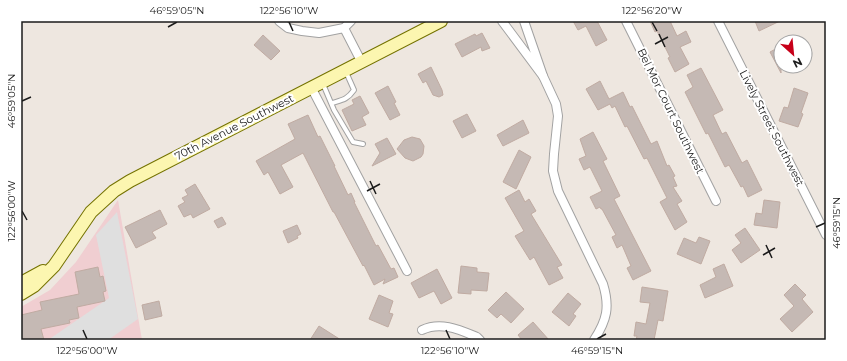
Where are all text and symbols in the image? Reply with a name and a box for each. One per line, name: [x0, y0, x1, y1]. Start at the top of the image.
text: 46°59'05"N: [150, 4, 204, 17]
text: 122°56'10"W: [260, 4, 318, 17]
text: 122°56'20"W: [622, 4, 682, 17]
north arrow: [773, 34, 813, 74]
street label: Bel Mor Court Southwest: [634, 46, 708, 177]
text: N: [790, 55, 805, 71]
street label: Lively Street Southwest: [737, 68, 808, 189]
text: 46°59'05"N: [5, 74, 18, 128]
street label: 70th Avenue Southwest: [172, 91, 296, 163]
text: 122°56'00"W: [5, 180, 18, 242]
text: 46°59'15"N: [830, 197, 843, 249]
text: 122°56'00"W: [56, 344, 118, 357]
text: 122°56'10"W: [421, 344, 479, 357]
text: 46°59'15"N: [571, 344, 623, 357]

